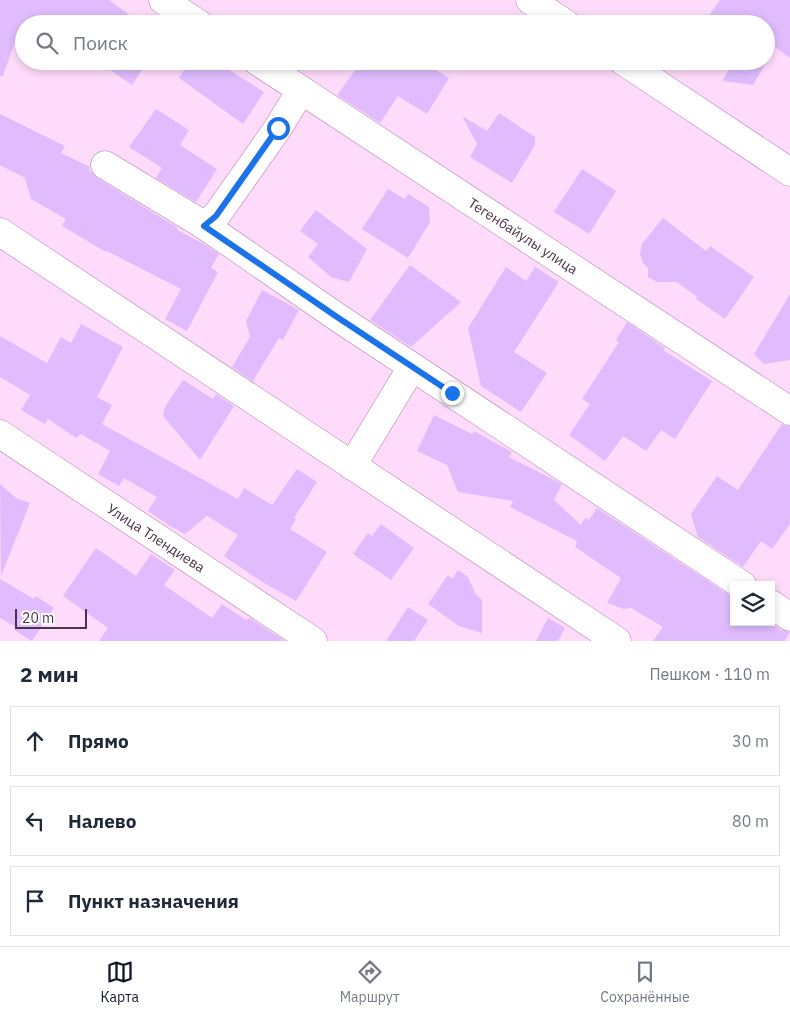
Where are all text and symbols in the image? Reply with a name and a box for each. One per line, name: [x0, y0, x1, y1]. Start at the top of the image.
search box: [15, 15, 775, 70]
icon: search: [33, 29, 61, 57]
text: Поиск: [73, 31, 128, 55]
route start: [267, 117, 290, 140]
street label: Тегенбайулы улица: [465, 194, 582, 278]
route end: [441, 382, 464, 405]
street label: Улица Тлендиева: [104, 500, 209, 577]
map controls: [730, 581, 775, 626]
button: layers: [730, 581, 775, 626]
scale bar: [15, 606, 88, 629]
text: 20 m: [22, 609, 54, 627]
text: 2 мин: [20, 660, 79, 688]
text: Пешком · 110 m: [649, 664, 770, 684]
icon: ahead: [21, 727, 49, 755]
text: Прямо: [68, 729, 129, 753]
text: 30 m: [732, 731, 769, 751]
icon: left: [21, 807, 49, 835]
text: Налево: [68, 809, 137, 833]
text: 80 m: [732, 811, 769, 831]
icon: arrive: [21, 887, 49, 915]
text: Пункт назначения: [68, 889, 239, 913]
tab: Карта: [100, 958, 139, 1006]
tab: Маршрут: [340, 958, 400, 1006]
tab: Сохранённые: [600, 958, 690, 1006]

